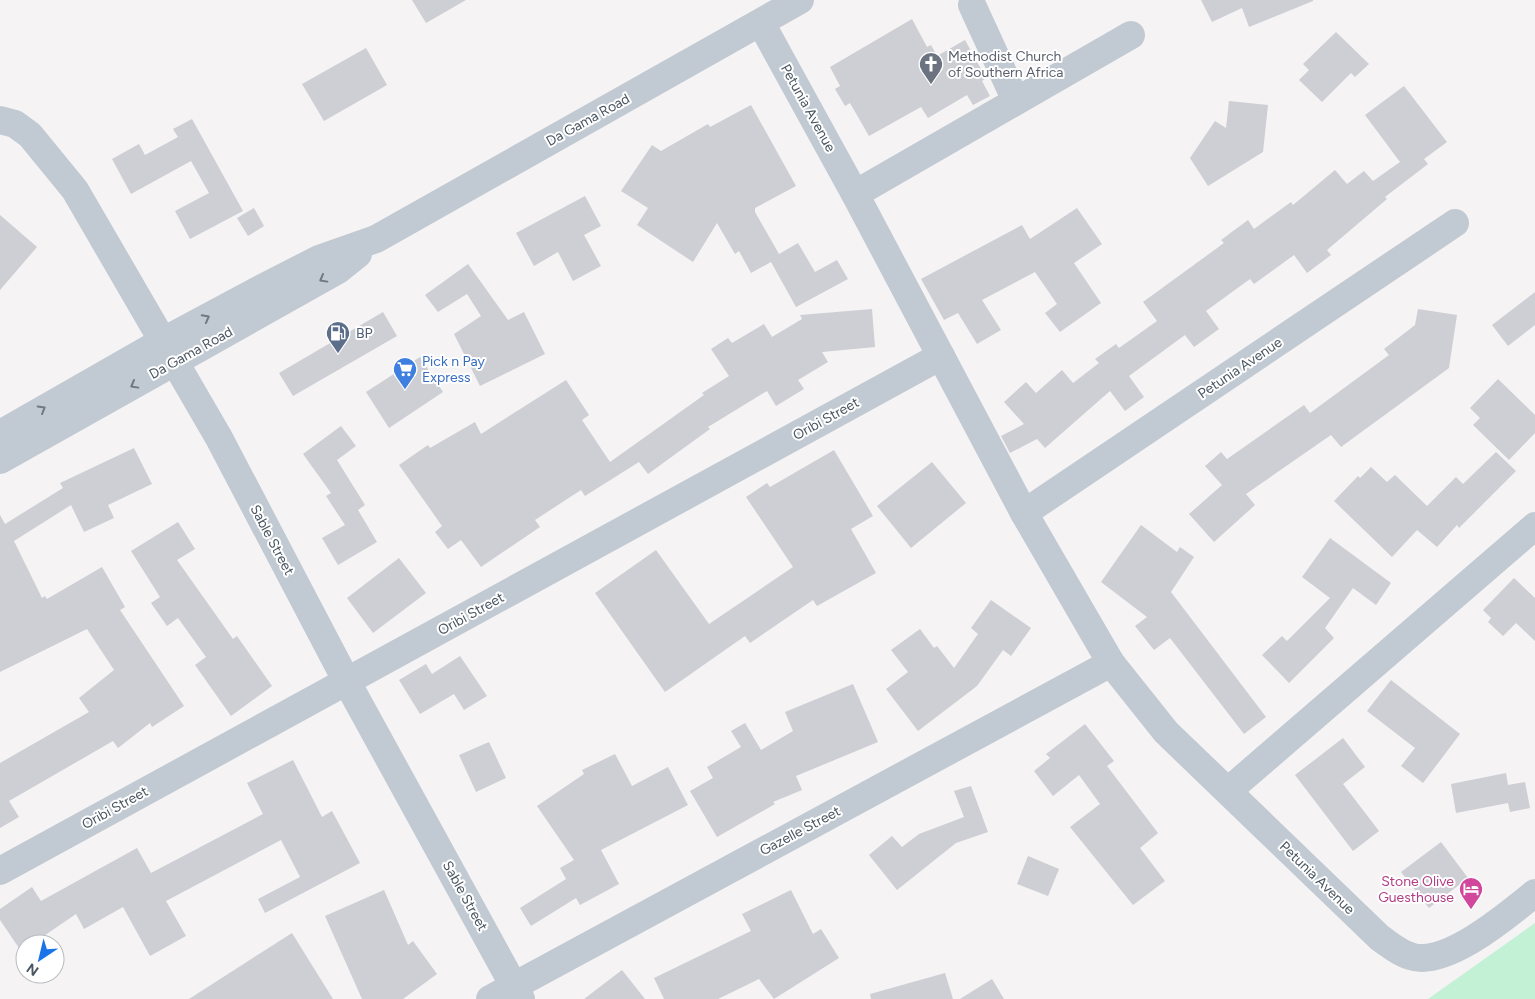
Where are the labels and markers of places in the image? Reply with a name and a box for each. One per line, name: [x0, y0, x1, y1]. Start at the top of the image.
place label: Methodist Church of Southern Africa: [948, 48, 1063, 81]
church icon: Methodist Church of Southern Africa: [918, 51, 944, 85]
fuel station icon: BP: [325, 320, 351, 354]
place label: BP: [356, 325, 373, 342]
place label: Pick n Pay Express: [422, 353, 485, 386]
supermarket icon: Pick n Pay Express: [392, 356, 418, 390]
place label: Stone Olive Guesthouse: [1378, 873, 1454, 906]
hotel icon: Stone Olive Guesthouse: [1458, 876, 1484, 910]

